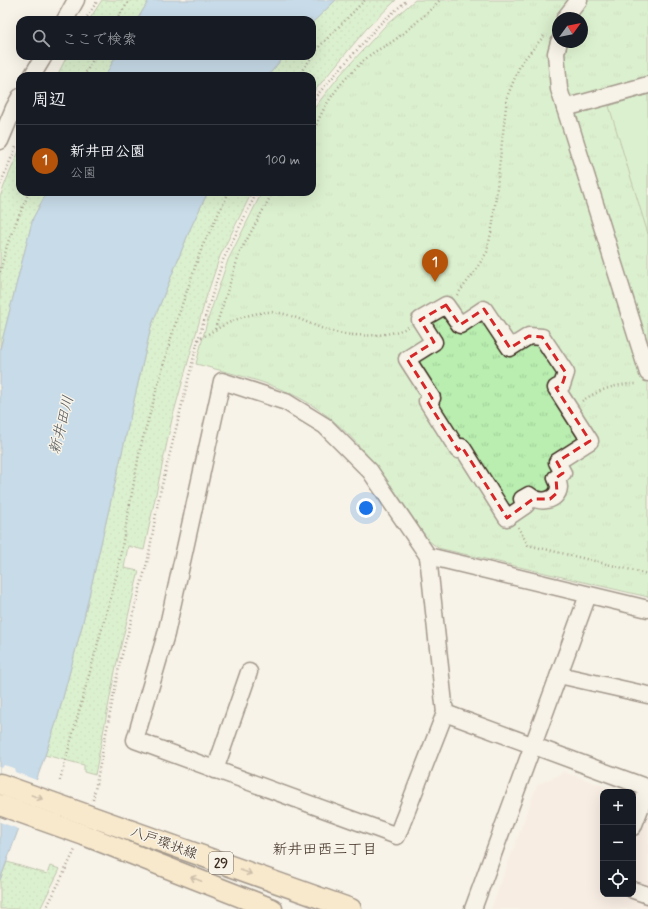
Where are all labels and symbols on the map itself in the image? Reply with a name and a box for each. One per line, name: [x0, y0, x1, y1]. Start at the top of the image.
north arrow: [552, 12, 588, 48]
pin: 1: [422, 249, 448, 282]
water label: 新井田川: [45, 393, 79, 457]
your location: [356, 498, 376, 518]
one-way arrow: [30, 794, 42, 802]
street label: 八戸環状線: [128, 823, 200, 863]
district label: 新井田西三丁目: [272, 840, 378, 860]
road number: 29: [209, 852, 233, 874]
one-way arrow: [240, 869, 252, 877]
one-way arrow: [191, 875, 203, 883]

